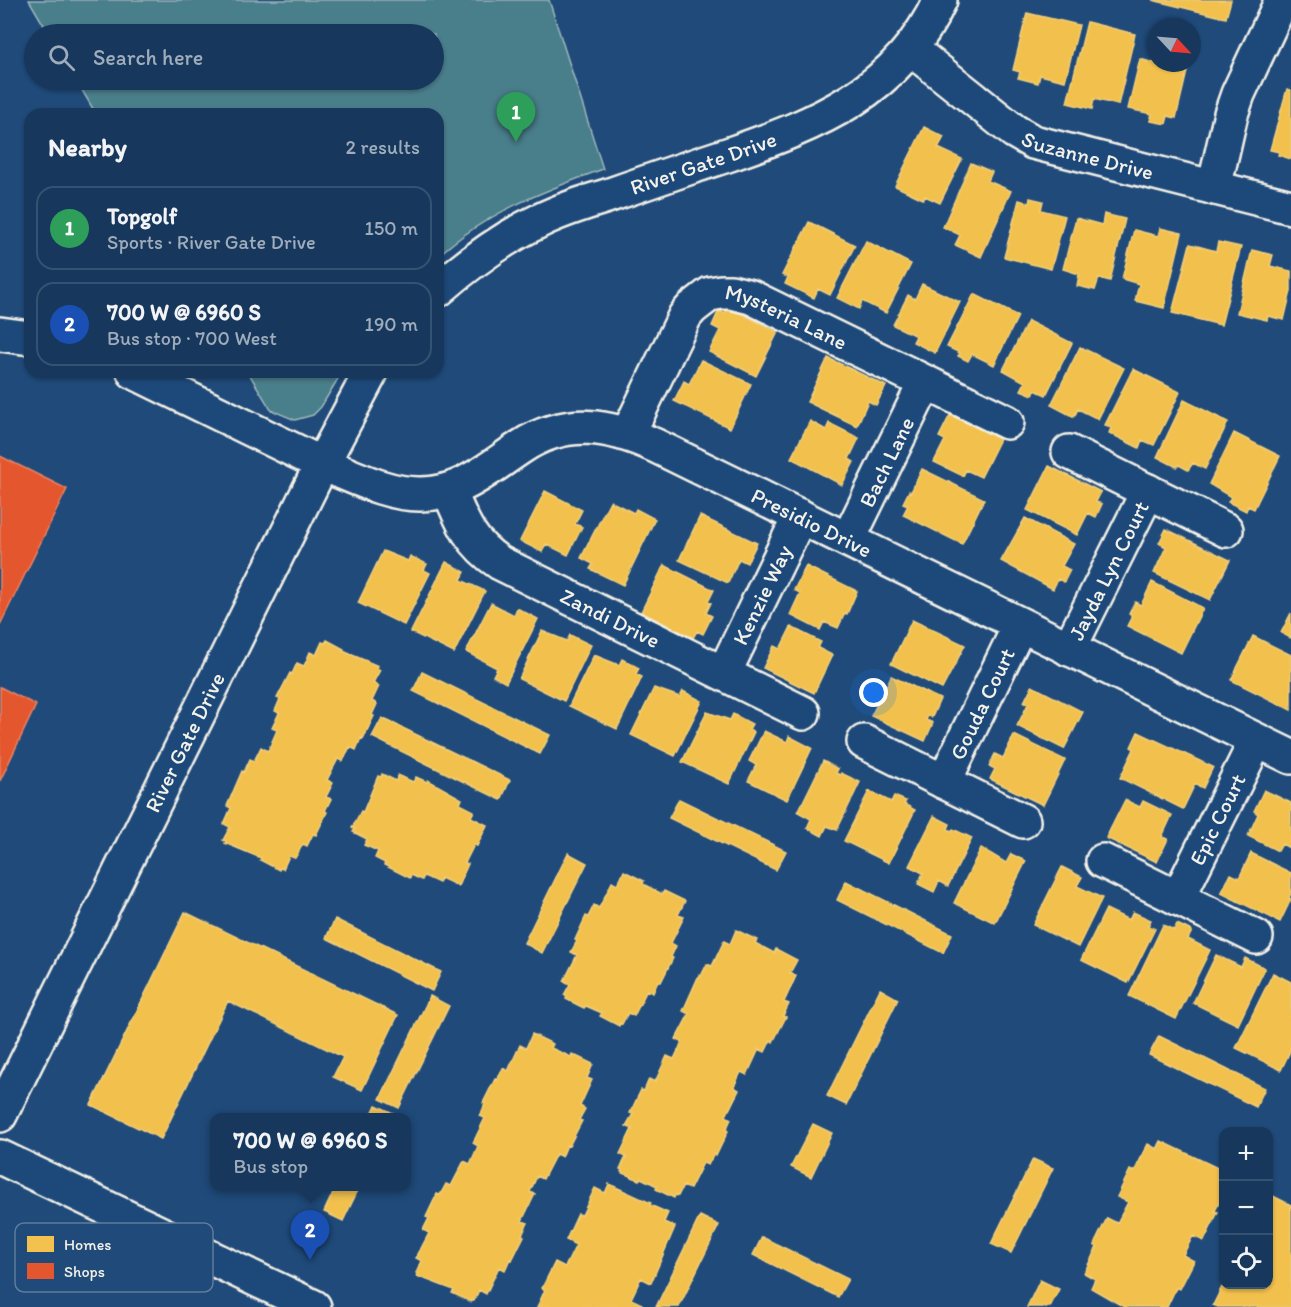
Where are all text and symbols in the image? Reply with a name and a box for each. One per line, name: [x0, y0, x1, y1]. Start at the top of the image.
north arrow: [1147, 18, 1201, 72]
search box: [24, 24, 444, 90]
icon: search: [45, 41, 78, 74]
text: Search here: [93, 44, 203, 71]
pin: 1: [496, 92, 536, 142]
street label: River Gate Drive: [626, 125, 780, 200]
street label: Suzanne Drive: [1017, 125, 1156, 185]
text: Nearby: [48, 131, 127, 163]
text: 2 results: [346, 135, 420, 159]
text: Topgolf: [107, 203, 177, 230]
text: 1: [65, 216, 74, 240]
text: 150 m: [365, 216, 418, 240]
text: Sports · River Gate Drive: [107, 230, 316, 254]
street label: Mysteria Lane: [722, 278, 852, 355]
text: 700 W @ 6960 S: [107, 299, 261, 326]
text: 2: [64, 312, 75, 336]
text: 190 m: [365, 312, 418, 336]
text: Bus stop · 700 West: [107, 326, 277, 350]
street label: Bach Lane: [853, 412, 920, 511]
street label: Presidio Drive: [747, 481, 876, 563]
street label: Jayda Lyn Court: [1062, 496, 1155, 644]
street label: Kenzie Way: [726, 540, 798, 649]
street label: Zandi Drive: [556, 582, 665, 654]
street label: Gouda Court: [943, 643, 1020, 764]
street label: River Gate Drive: [138, 668, 230, 817]
your location: [859, 678, 888, 707]
street label: Epic Court: [1183, 769, 1251, 869]
popup: [210, 1113, 411, 1191]
text: 700 W @ 6960 S: [234, 1127, 387, 1154]
map controls: [1219, 1127, 1273, 1289]
button: +: [1219, 1127, 1273, 1181]
text: Bus stop: [234, 1154, 308, 1178]
button: −: [1219, 1181, 1273, 1235]
pin: 2: [290, 1210, 330, 1260]
legend: [15, 1223, 213, 1292]
text: Homes: [64, 1235, 111, 1254]
button: locate: [1219, 1235, 1273, 1289]
text: Shops: [64, 1262, 105, 1281]

